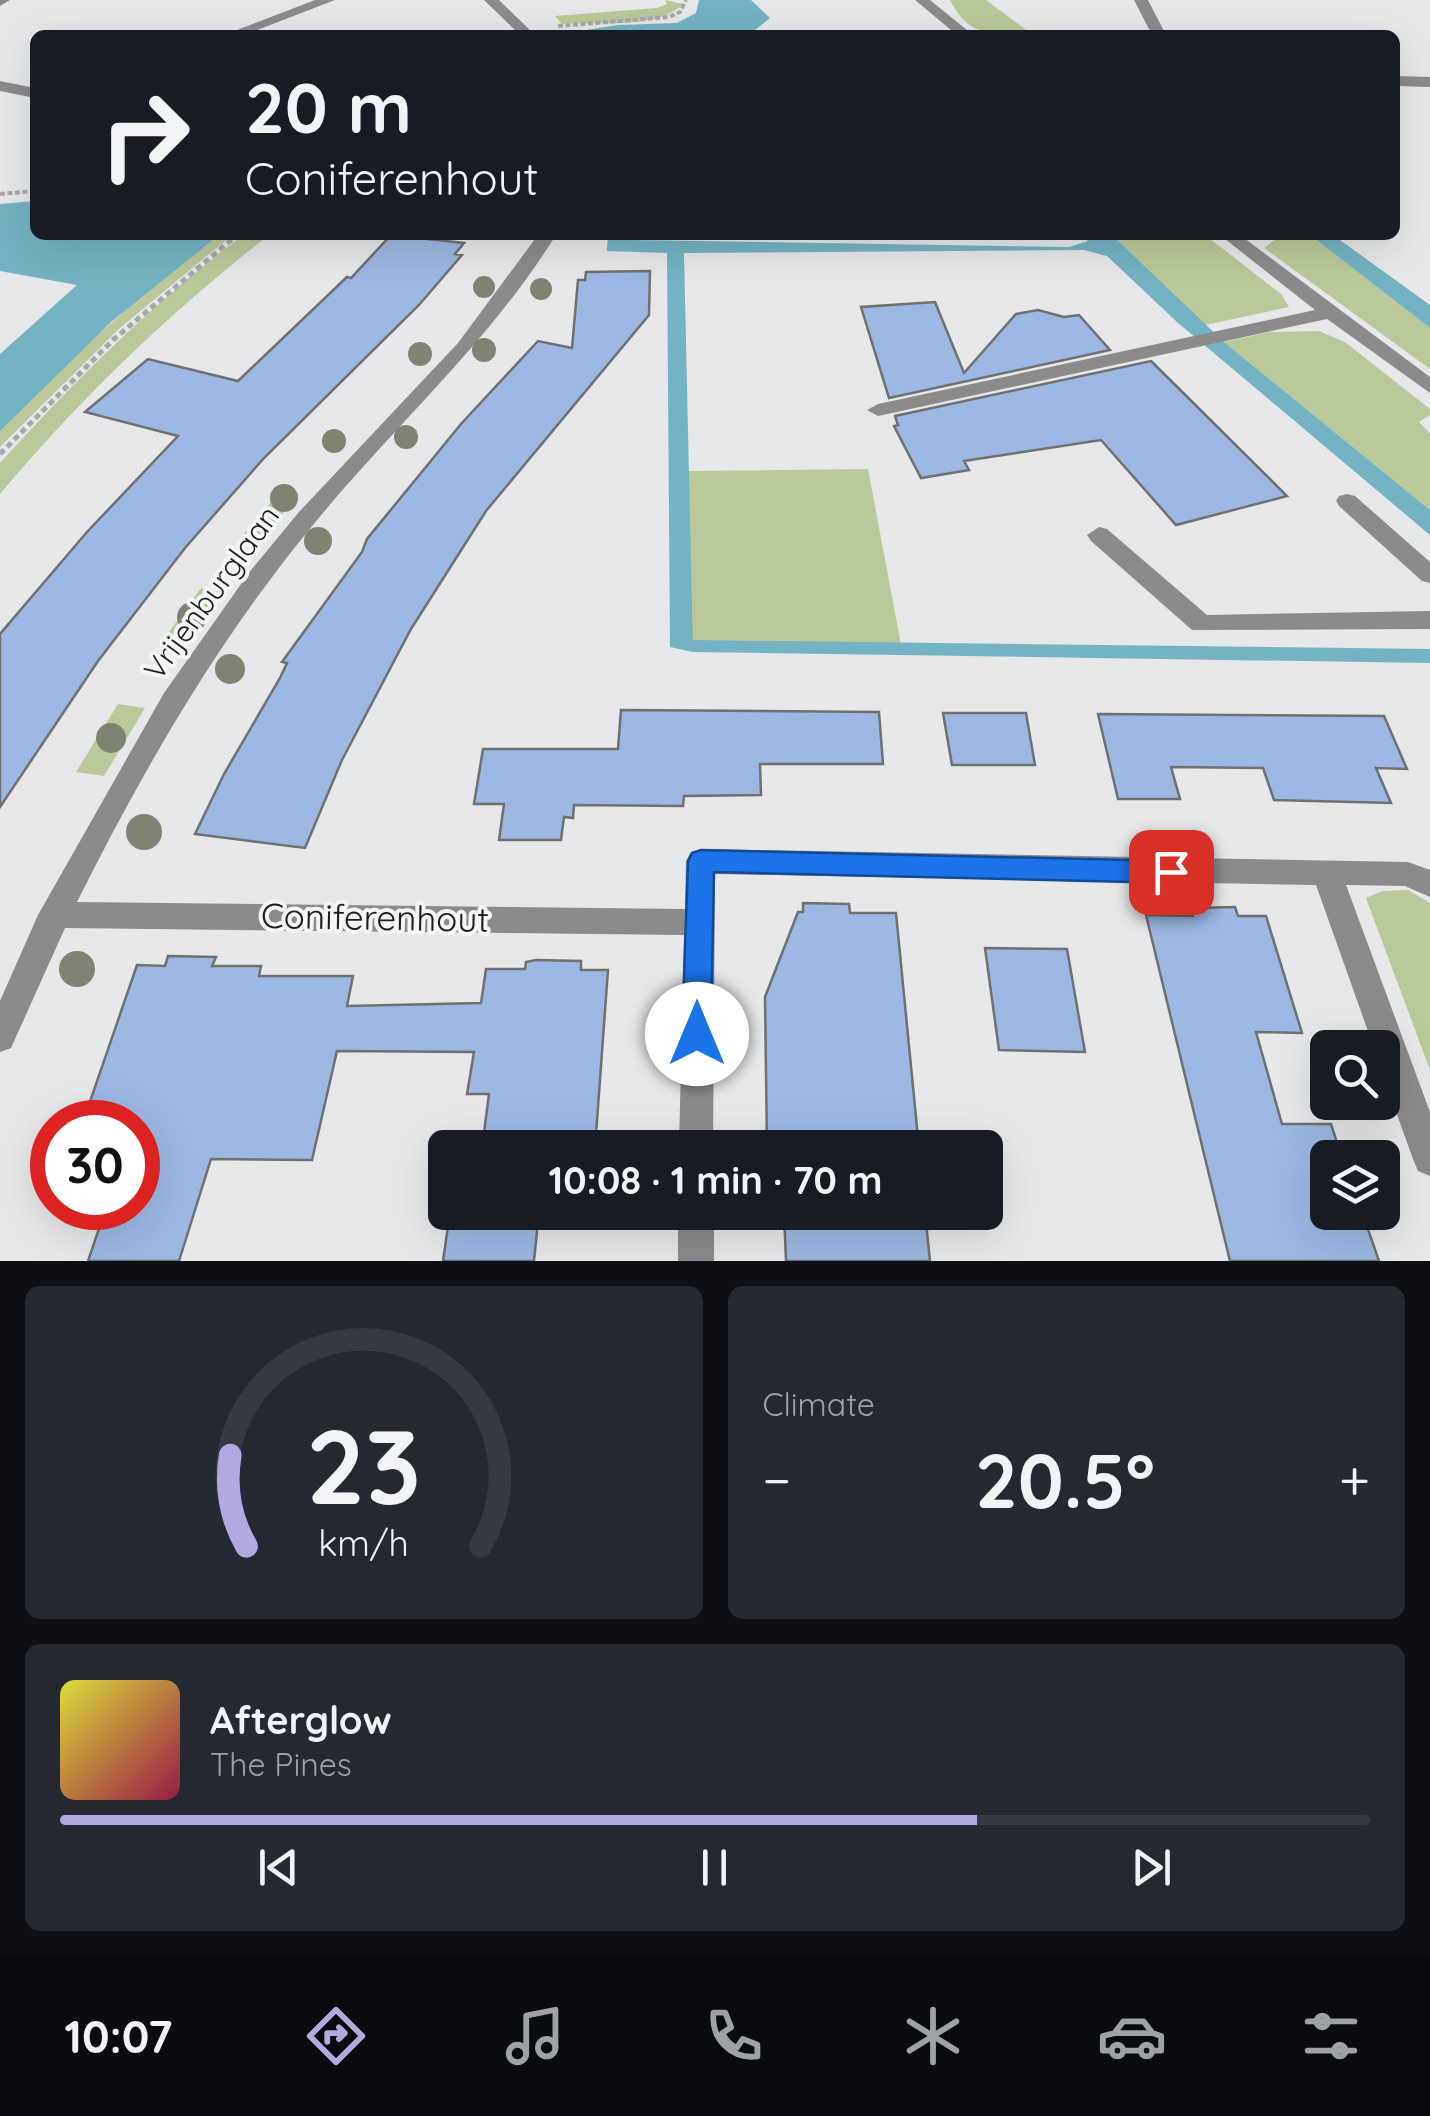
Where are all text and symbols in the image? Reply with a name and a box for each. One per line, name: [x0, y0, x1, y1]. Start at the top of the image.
text: 20 m: [245, 63, 412, 151]
icon: right: [80, 70, 210, 200]
text: Coniferenhout: [245, 150, 539, 206]
street label: Vrijenburglaan: [135, 498, 287, 687]
pin: [1129, 830, 1214, 915]
icon: arrive: [1144, 845, 1199, 900]
street label: Coniferenhout: [261, 893, 490, 941]
position arrow: [645, 982, 749, 1086]
map controls: [1310, 1030, 1400, 1230]
button: search: [1310, 1030, 1400, 1120]
speed limit sign: 30: [30, 1100, 160, 1230]
button: layers: [1310, 1140, 1400, 1230]
text: 10:08 · 1 min · 70 m: [548, 1156, 883, 1204]
text: Climate: [763, 1384, 875, 1424]
text: 23: [306, 1400, 421, 1530]
text: 20.5°: [975, 1433, 1155, 1527]
text: −: [763, 1445, 791, 1514]
text: +: [1339, 1445, 1370, 1514]
text: km/h: [318, 1520, 409, 1565]
text: Afterglow: [210, 1696, 392, 1744]
text: The Pines: [210, 1744, 352, 1784]
icon: previous: [251, 1840, 306, 1895]
icon: pause: [687, 1840, 742, 1895]
icon: next: [1124, 1840, 1179, 1895]
icon: directions: [301, 2001, 371, 2071]
icon: music: [500, 2001, 570, 2071]
icon: phone: [699, 2001, 769, 2071]
icon: climate: [898, 2001, 968, 2071]
icon: car: [1097, 2001, 1167, 2071]
icon: filters: [1296, 2001, 1366, 2071]
text: 10:07: [64, 2008, 172, 2064]

